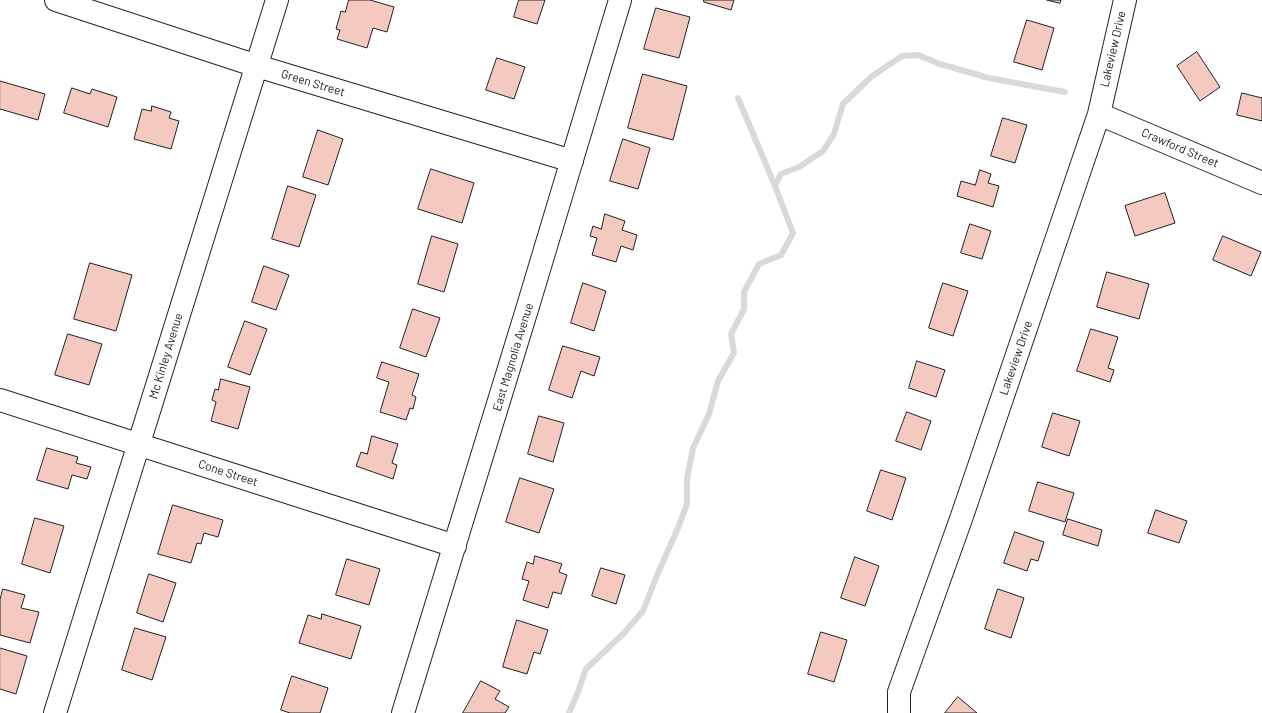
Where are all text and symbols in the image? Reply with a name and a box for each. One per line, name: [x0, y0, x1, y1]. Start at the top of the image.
street label: Lakeview Drive: [1097, 9, 1129, 89]
street label: Green Street: [279, 66, 347, 100]
street label: Crawford Street: [1139, 125, 1221, 171]
street label: East Magnolia Avenue: [490, 301, 536, 413]
street label: Mc Kinley Avenue: [146, 311, 186, 401]
street label: Lakeview Drive: [997, 319, 1035, 397]
street label: Cone Street: [196, 457, 260, 489]

